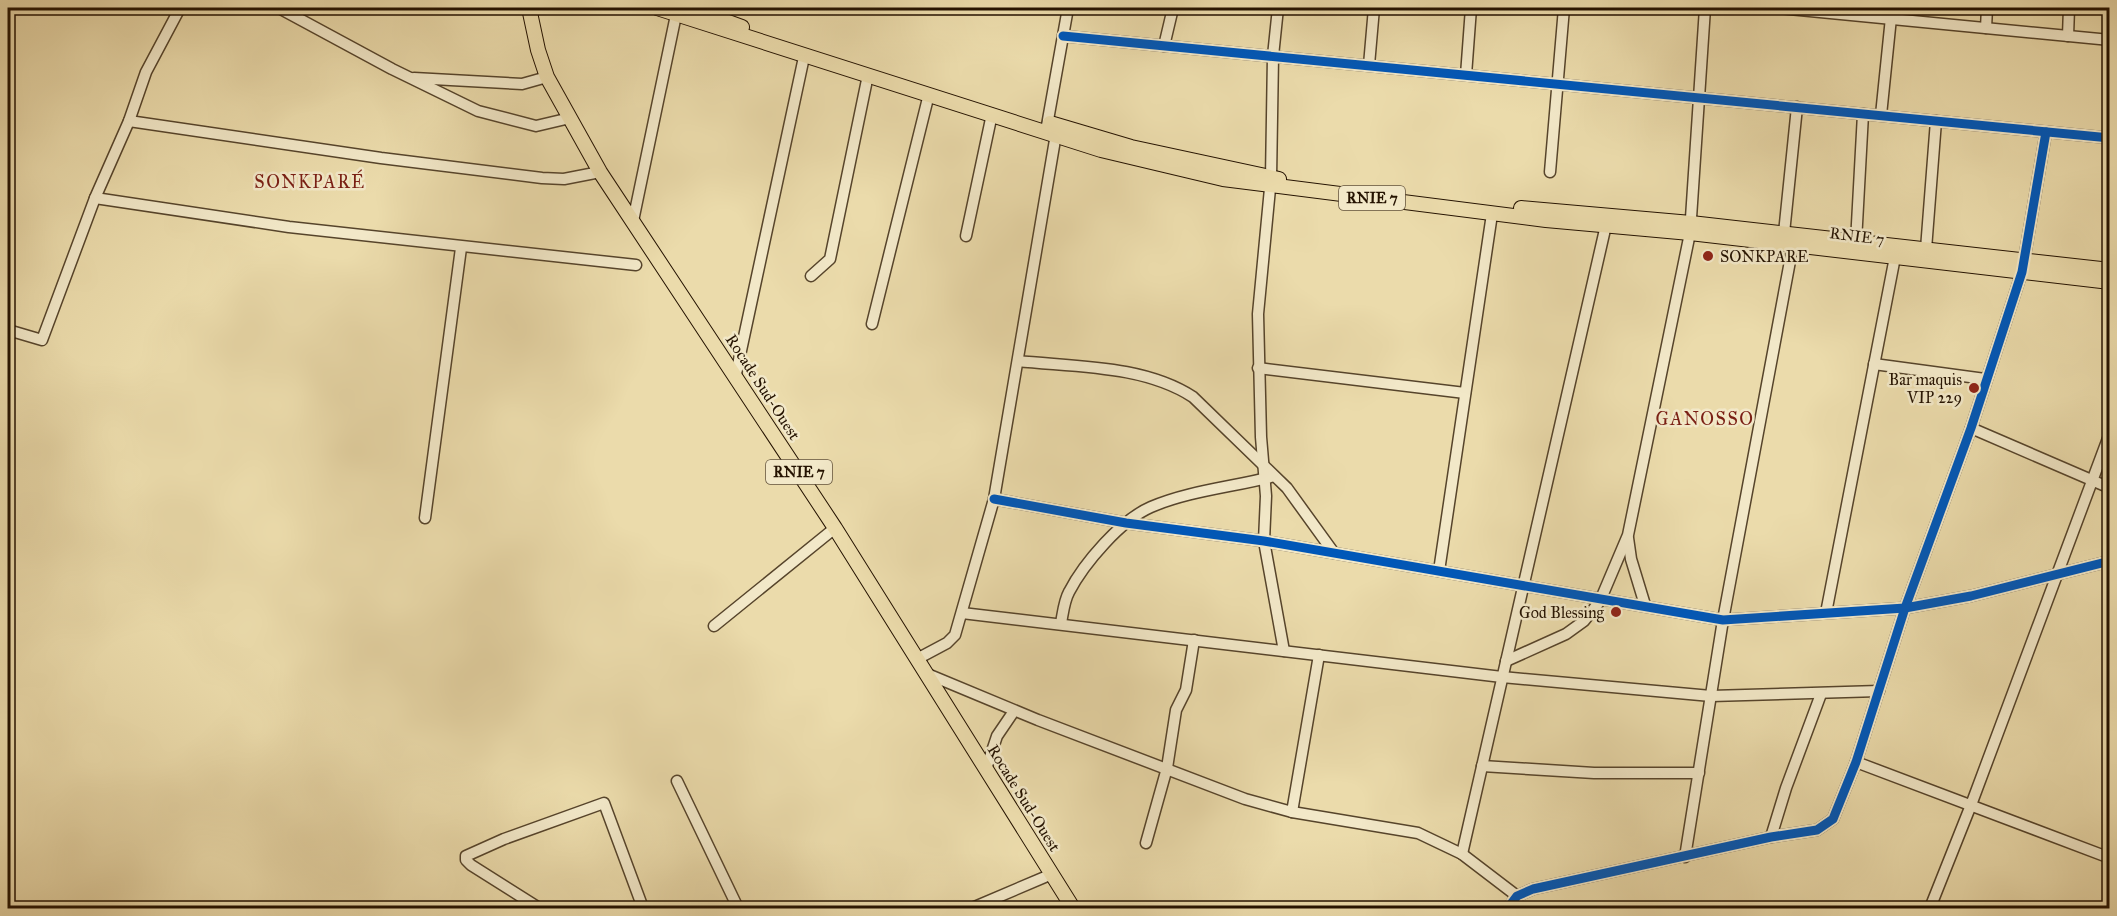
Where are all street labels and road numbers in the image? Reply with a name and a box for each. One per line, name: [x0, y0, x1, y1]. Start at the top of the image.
road number: RNIE 7: [1339, 186, 1405, 210]
street label: RNIE 7: [1828, 223, 1886, 249]
street label: Rocade Sud-Ouest: [722, 331, 804, 444]
road number: RNIE 7: [766, 460, 832, 484]
street label: Rocade Sud-Ouest: [984, 741, 1065, 855]

